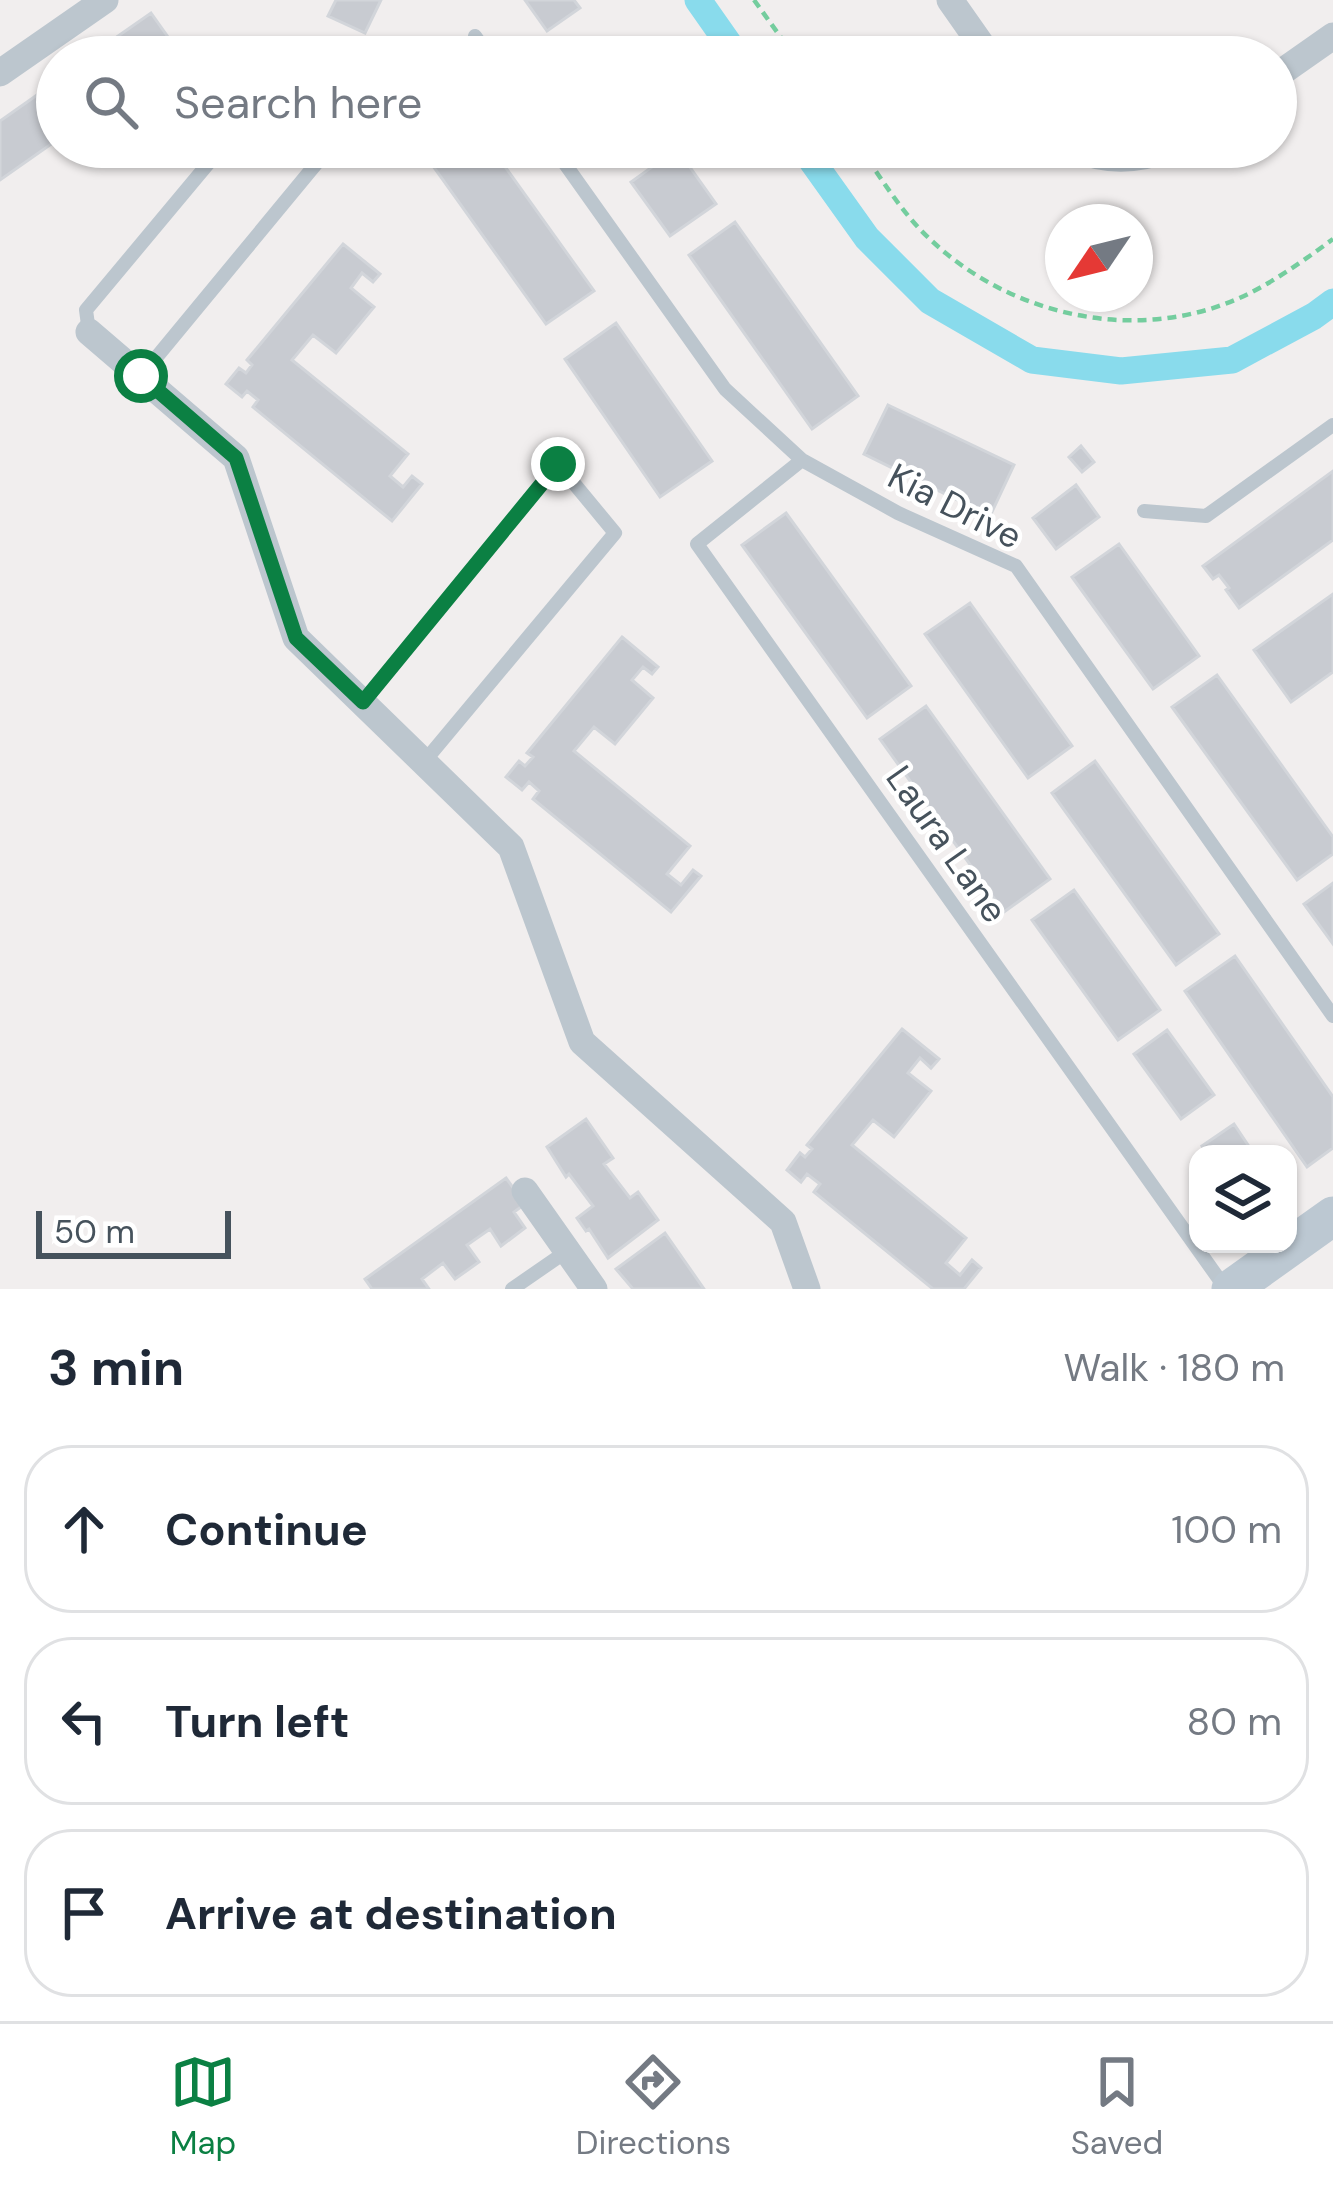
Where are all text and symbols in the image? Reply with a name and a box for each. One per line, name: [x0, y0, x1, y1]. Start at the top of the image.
search box: [36, 36, 1297, 168]
icon: search: [78, 69, 144, 135]
text: Search here: [174, 73, 422, 132]
north arrow: [1045, 204, 1153, 312]
route start: [114, 349, 168, 403]
route end: [531, 437, 585, 491]
street label: Kia Drive: [880, 452, 1030, 560]
street label: Laura Lane: [876, 756, 1018, 932]
map controls: [1189, 1145, 1297, 1253]
button: layers: [1189, 1145, 1297, 1253]
scale bar: [36, 1205, 231, 1258]
text: 50 m: [54, 1210, 135, 1253]
text: 3 min: [48, 1334, 184, 1401]
text: Walk · 180 m: [1063, 1342, 1285, 1393]
icon: ahead: [51, 1496, 117, 1562]
text: Continue: [165, 1500, 368, 1559]
text: 100 m: [1171, 1504, 1282, 1555]
icon: left: [51, 1688, 117, 1754]
text: Turn left: [165, 1692, 349, 1751]
text: 80 m: [1186, 1696, 1282, 1747]
icon: arrive: [51, 1880, 117, 1946]
text: Arrive at destination: [165, 1884, 617, 1943]
tab: Map: [170, 2049, 236, 2164]
tab: Directions: [576, 2049, 731, 2164]
tab: Saved: [1071, 2049, 1163, 2164]

